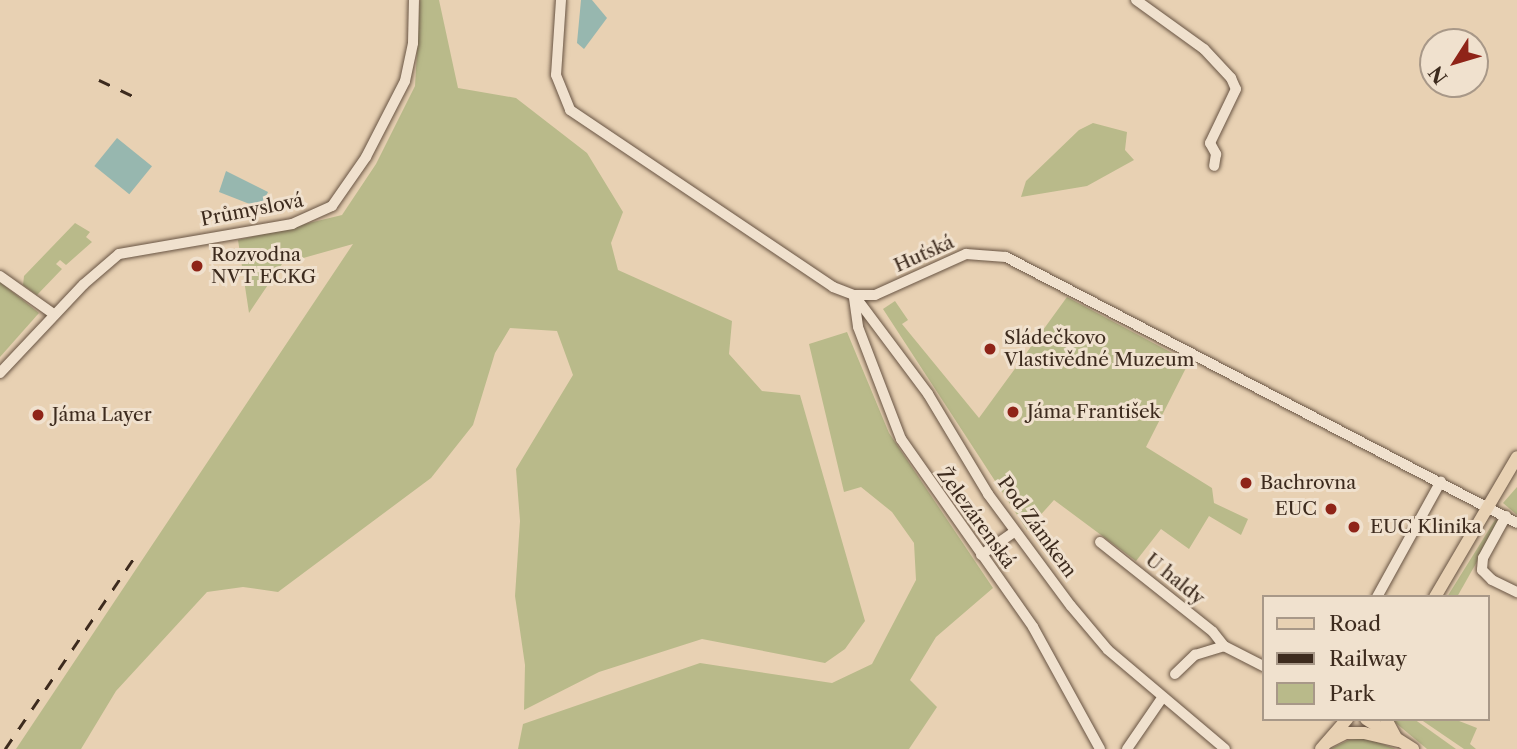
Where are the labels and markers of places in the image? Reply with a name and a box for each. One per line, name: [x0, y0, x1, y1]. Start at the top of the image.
place label: Rozvodna NVT ECKG: [211, 244, 316, 288]
marker: Rozvodna NVT ECKG: [189, 258, 205, 274]
place label: Sládečkovo Vlastivědné Muzeum: [1004, 327, 1194, 371]
marker: Sládečkovo Vlastivědné Muzeum: [982, 341, 998, 357]
place label: Jáma František: [1027, 401, 1161, 423]
place label: Jáma Layer: [52, 404, 152, 426]
marker: Jáma František: [1005, 404, 1021, 420]
marker: Jáma Layer: [30, 407, 46, 423]
place label: Bachrovna: [1260, 472, 1356, 494]
marker: Bachrovna: [1238, 475, 1254, 491]
place label: EUC: [1275, 498, 1317, 520]
marker: EUC: [1323, 501, 1339, 517]
place label: EUC Klinika: [1370, 516, 1482, 538]
marker: EUC Klinika: [1344, 517, 1364, 537]

